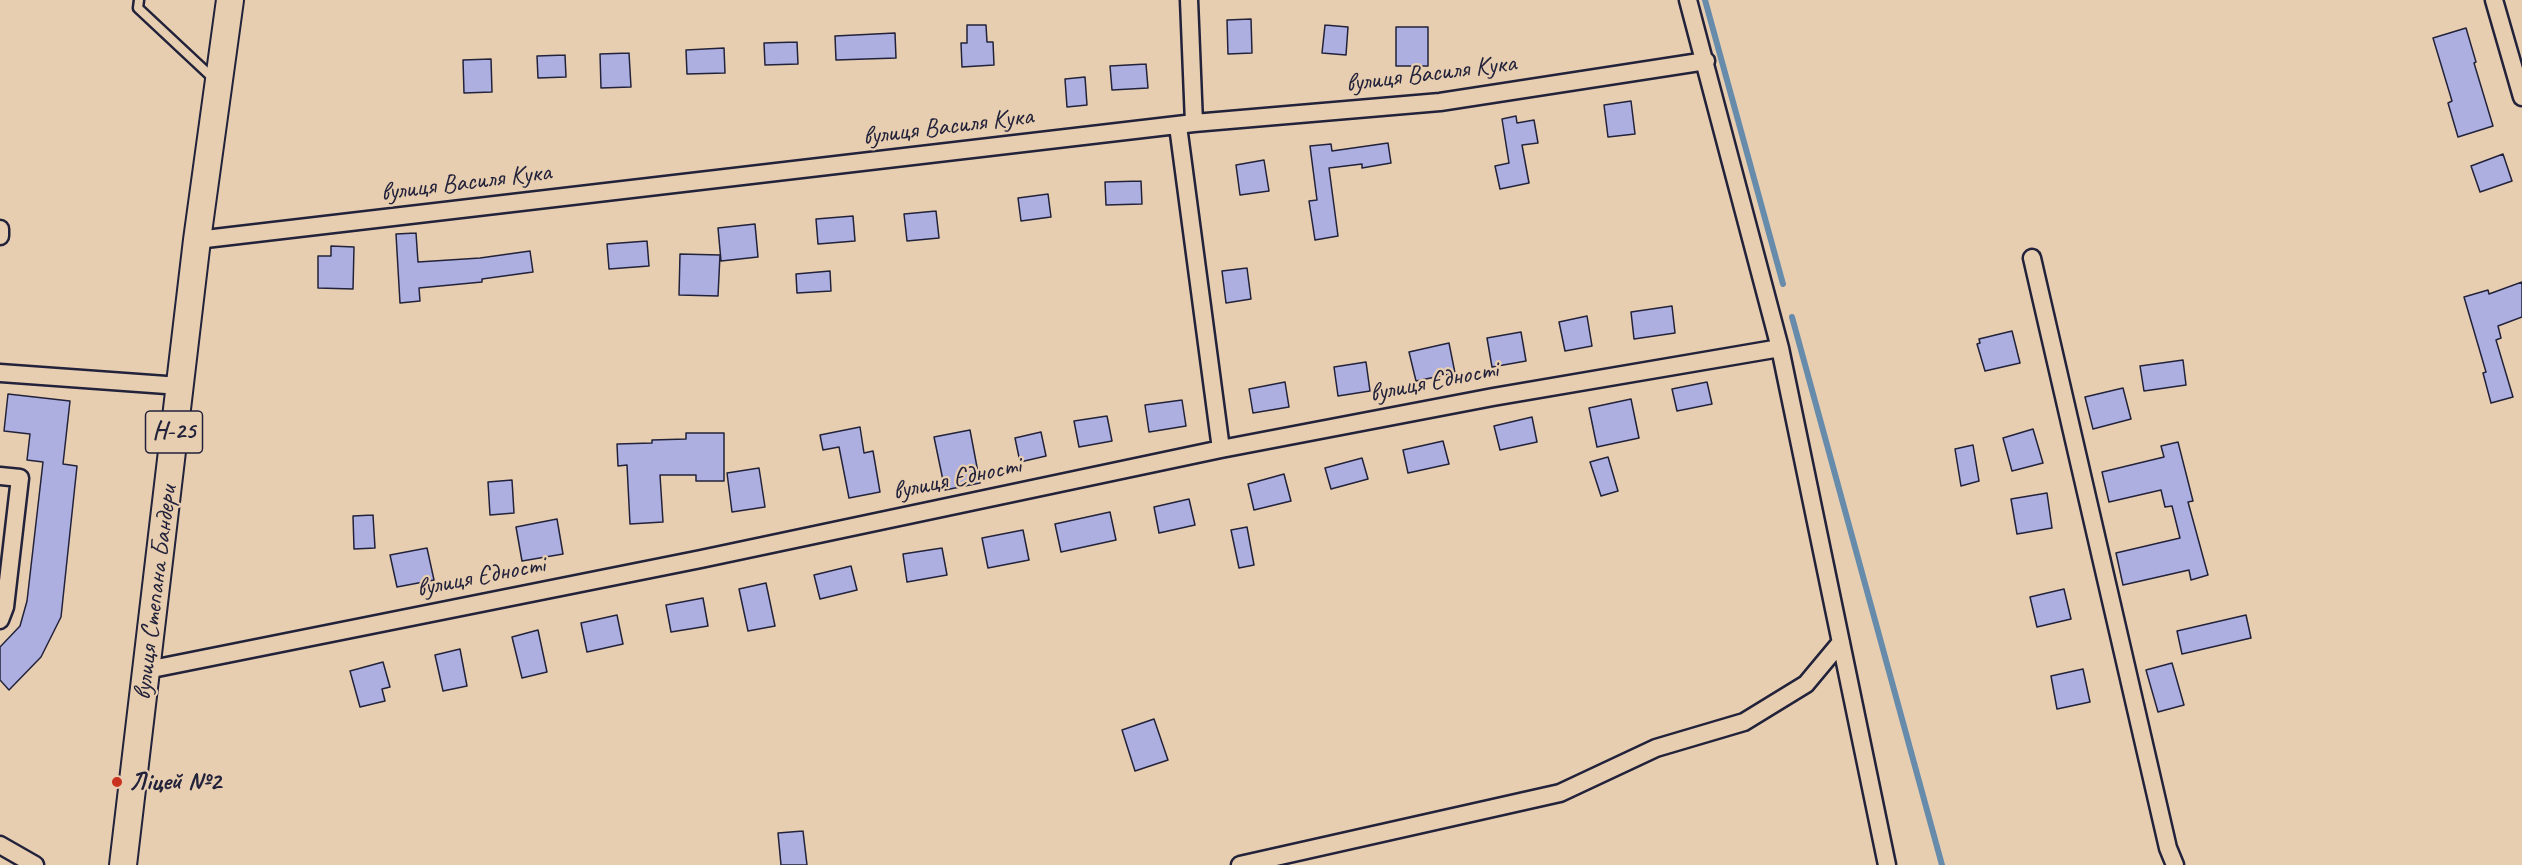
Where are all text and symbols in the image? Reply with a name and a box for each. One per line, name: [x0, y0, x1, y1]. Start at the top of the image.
street label: вулиця Василя Кука: [1344, 48, 1518, 100]
street label: вулиця Василя Кука: [861, 101, 1035, 153]
street label: вулиця Василя Кука: [379, 157, 553, 209]
street label: вулиця Єдності: [1367, 354, 1501, 410]
road number: Н-25: [146, 411, 202, 453]
street label: вулиця Єдності: [890, 450, 1024, 508]
street label: вулиця Степана Бандери: [127, 484, 185, 702]
street label: вулиця Єдності: [414, 549, 548, 605]
place label: Ліцей №2: [129, 766, 221, 798]
marker: Ліцей №2: [110, 775, 124, 789]

